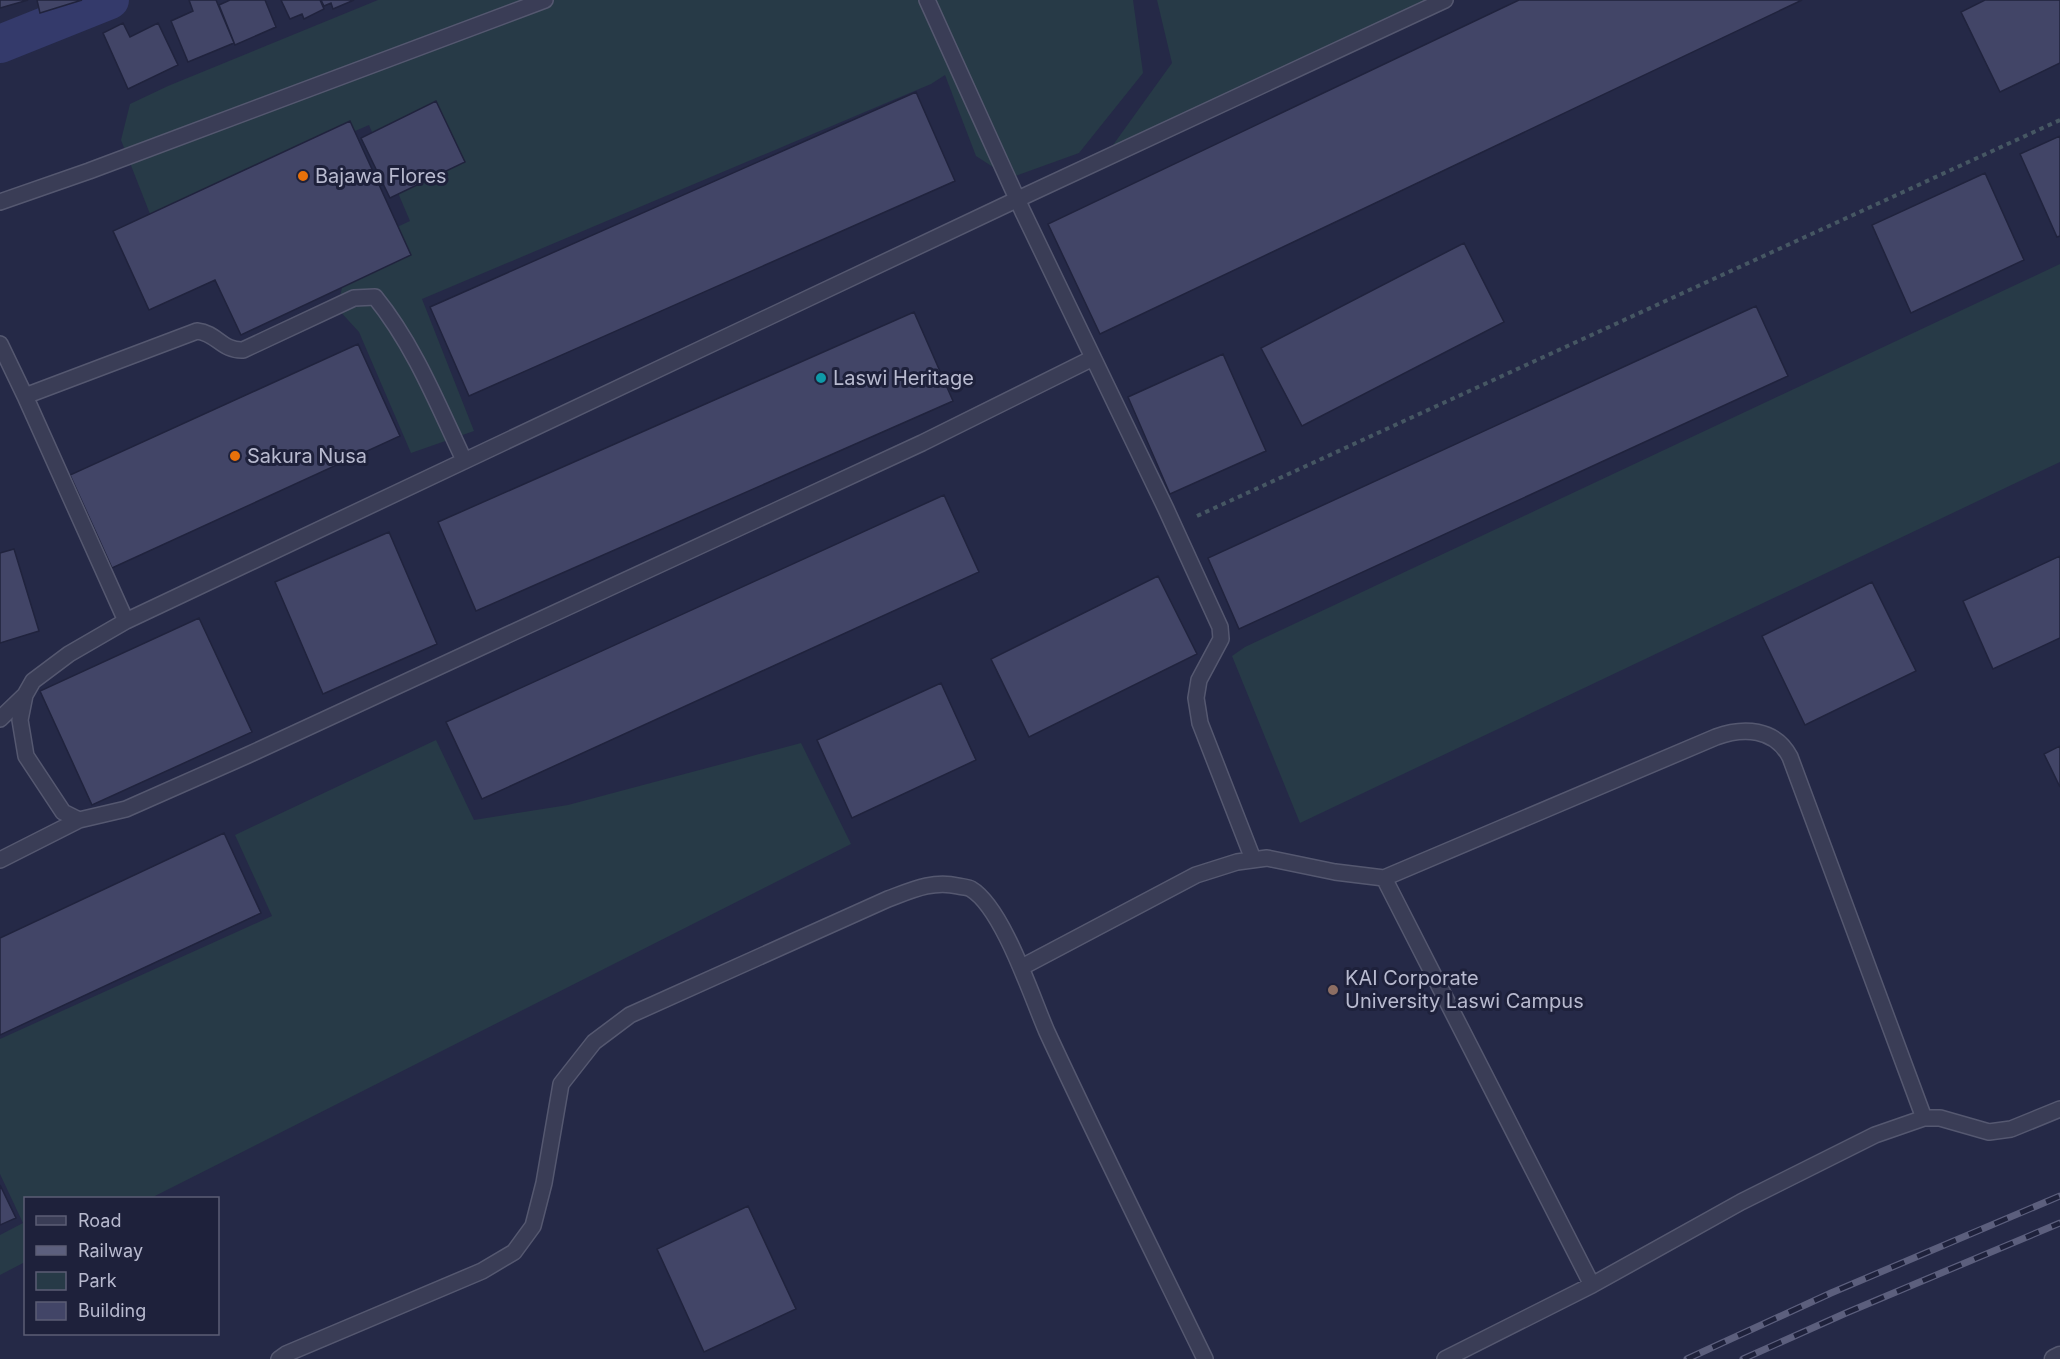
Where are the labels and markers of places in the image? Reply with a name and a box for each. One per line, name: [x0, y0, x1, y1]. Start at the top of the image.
place label: Bajawa Flores: [315, 164, 447, 188]
marker: Bajawa Flores: [296, 169, 310, 183]
place label: Laswi Heritage: [833, 366, 974, 390]
marker: Laswi Heritage: [814, 371, 828, 385]
place label: Sakura Nusa: [247, 444, 367, 468]
marker: Sakura Nusa: [228, 449, 242, 463]
place label: KAI Corporate University Laswi Campus: [1345, 966, 1584, 1013]
marker: KAI Corporate University Laswi Campus: [1326, 983, 1340, 997]

